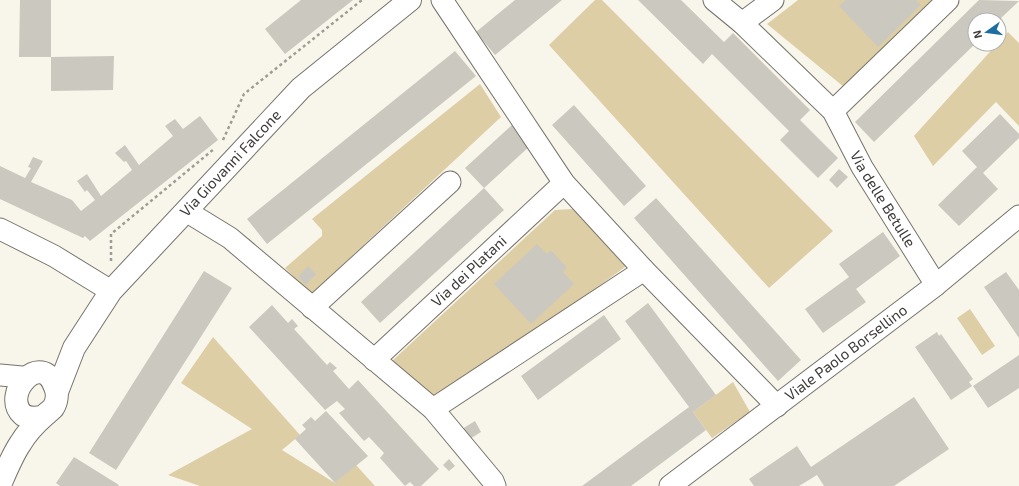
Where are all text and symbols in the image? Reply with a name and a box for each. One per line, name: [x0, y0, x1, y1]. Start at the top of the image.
north arrow: [967, 12, 1007, 52]
text: N: [970, 29, 984, 40]
street label: Via Giovanni Falcone: [175, 105, 284, 220]
street label: Via delle Betulle: [847, 147, 920, 250]
street label: Via dei Platani: [427, 231, 510, 310]
street label: Viale Paolo Borsellino: [781, 300, 910, 404]

